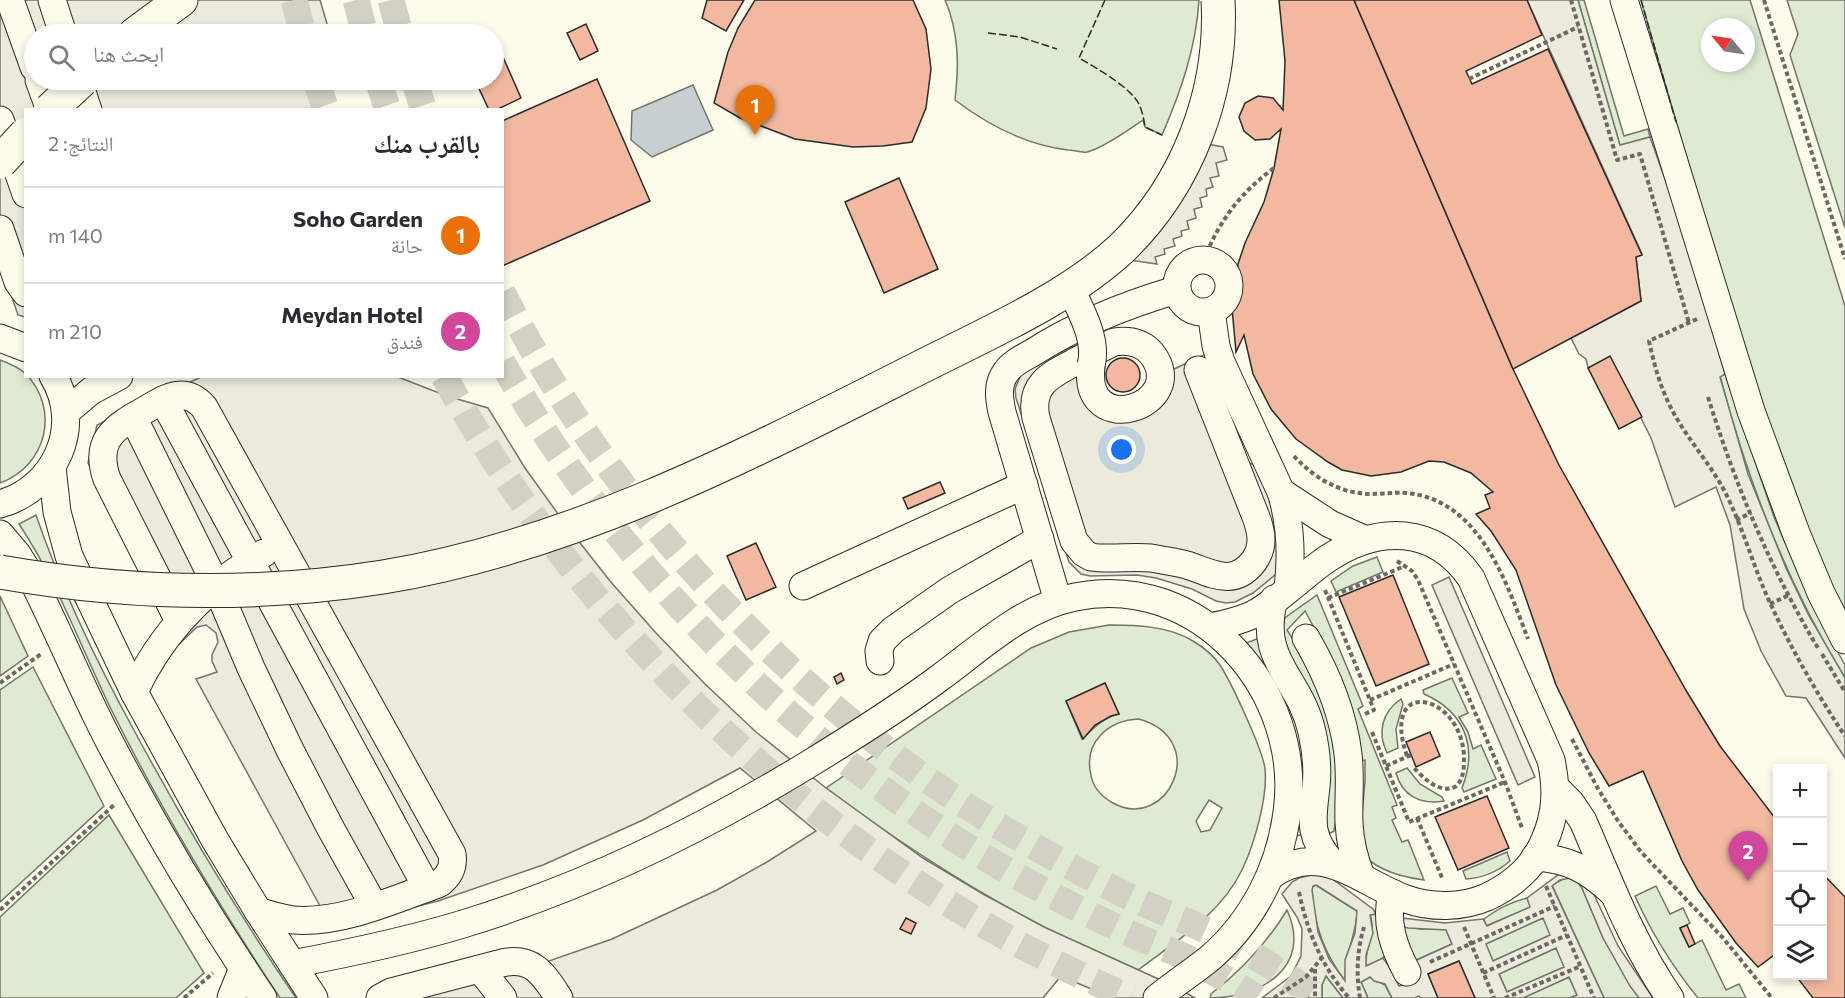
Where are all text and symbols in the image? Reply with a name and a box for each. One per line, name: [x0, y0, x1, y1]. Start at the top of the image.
north arrow: [1701, 18, 1755, 72]
search box: [24, 24, 504, 90]
text: ابحث هنا: [93, 40, 164, 67]
icon: search: [45, 41, 78, 74]
pin: 1: [736, 86, 774, 135]
text: بالقرب منك: [374, 127, 480, 158]
text: النتائج: 2: [48, 131, 114, 155]
text: Soho Garden: [293, 205, 423, 232]
text: 140 m: [48, 223, 103, 247]
text: 1: [456, 223, 465, 247]
text: حانة: [391, 233, 423, 257]
text: Meydan Hotel: [281, 301, 423, 328]
text: 210 m: [48, 319, 102, 343]
text: 2: [455, 319, 466, 343]
text: فندق: [386, 329, 423, 353]
your location: [1107, 435, 1136, 464]
map controls: [1773, 764, 1827, 980]
button: +: [1773, 764, 1827, 818]
button: −: [1773, 818, 1827, 872]
pin: 2: [1728, 832, 1768, 881]
button: locate: [1773, 872, 1827, 926]
button: layers: [1773, 926, 1827, 980]

